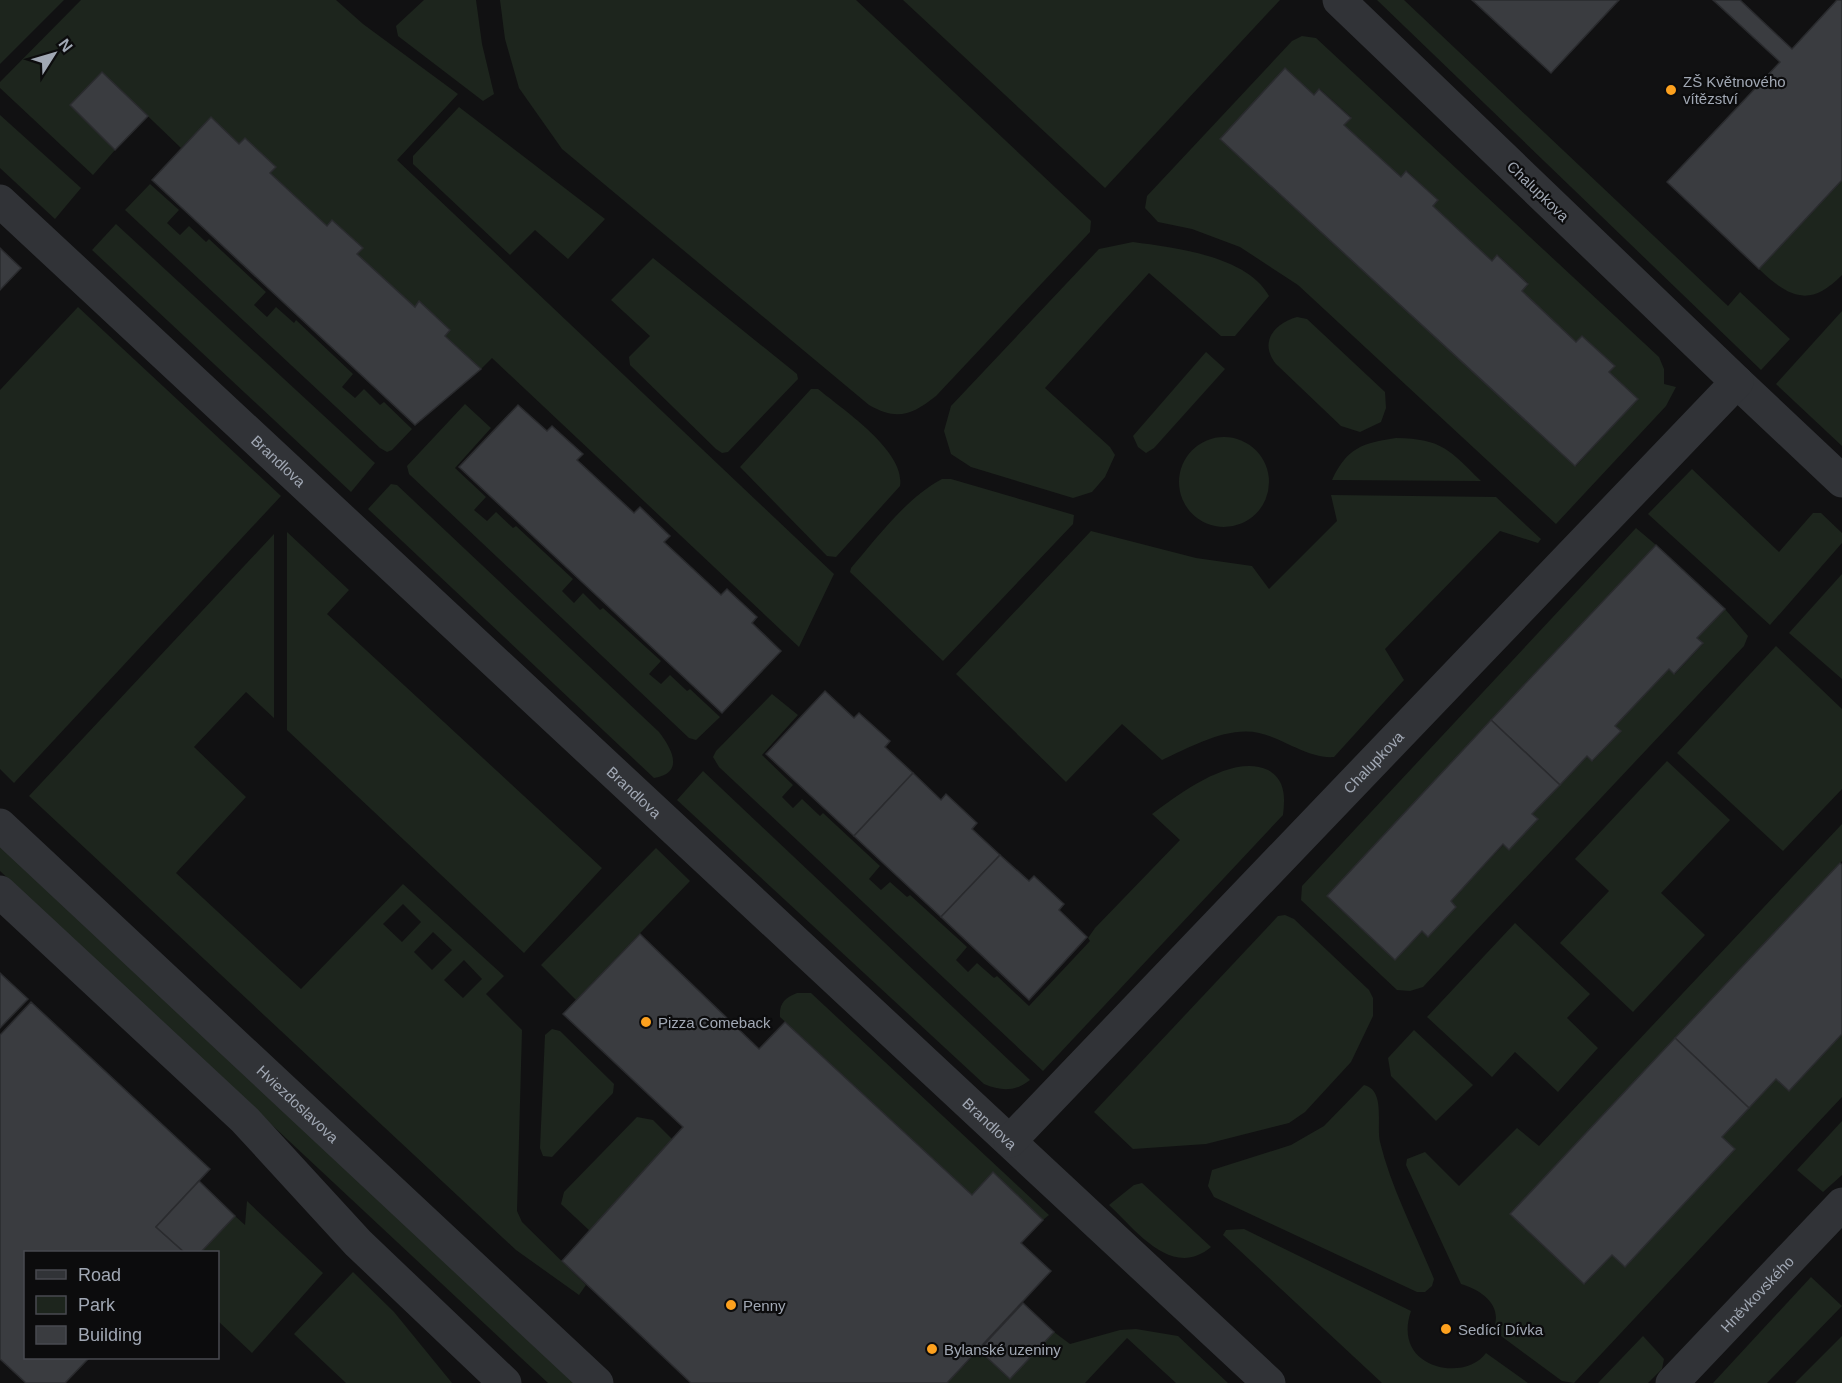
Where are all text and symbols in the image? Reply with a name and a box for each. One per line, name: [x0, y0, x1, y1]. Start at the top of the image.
north arrow: [24, 24, 84, 84]
text: N: [55, 36, 76, 55]
place label: ZŠ Květnového vítězství: [1683, 73, 1786, 107]
marker: ZŠ Květnového vítězství: [1664, 83, 1678, 97]
street label: Chalupkova: [1504, 157, 1573, 225]
street label: Brandlova: [248, 431, 310, 490]
street label: Chalupkova: [1340, 727, 1407, 796]
street label: Brandlova: [604, 763, 665, 822]
place label: Pizza Comeback: [658, 1014, 771, 1031]
marker: Pizza Comeback: [639, 1015, 653, 1029]
street label: Hviezdoslavova: [254, 1062, 343, 1146]
street label: Brandlova: [960, 1094, 1021, 1153]
legend: [24, 1251, 219, 1359]
street label: Hněvkovského: [1717, 1252, 1797, 1335]
text: Road: [78, 1265, 121, 1285]
text: Park: [78, 1295, 116, 1315]
place label: Penny: [743, 1297, 786, 1314]
marker: Penny: [724, 1298, 738, 1312]
place label: Sedící Dívka: [1458, 1321, 1544, 1338]
marker: Sedící Dívka: [1439, 1322, 1453, 1336]
text: Building: [78, 1325, 142, 1345]
place label: Bylanské uzeniny: [944, 1341, 1061, 1358]
marker: Bylanské uzeniny: [925, 1342, 939, 1356]

